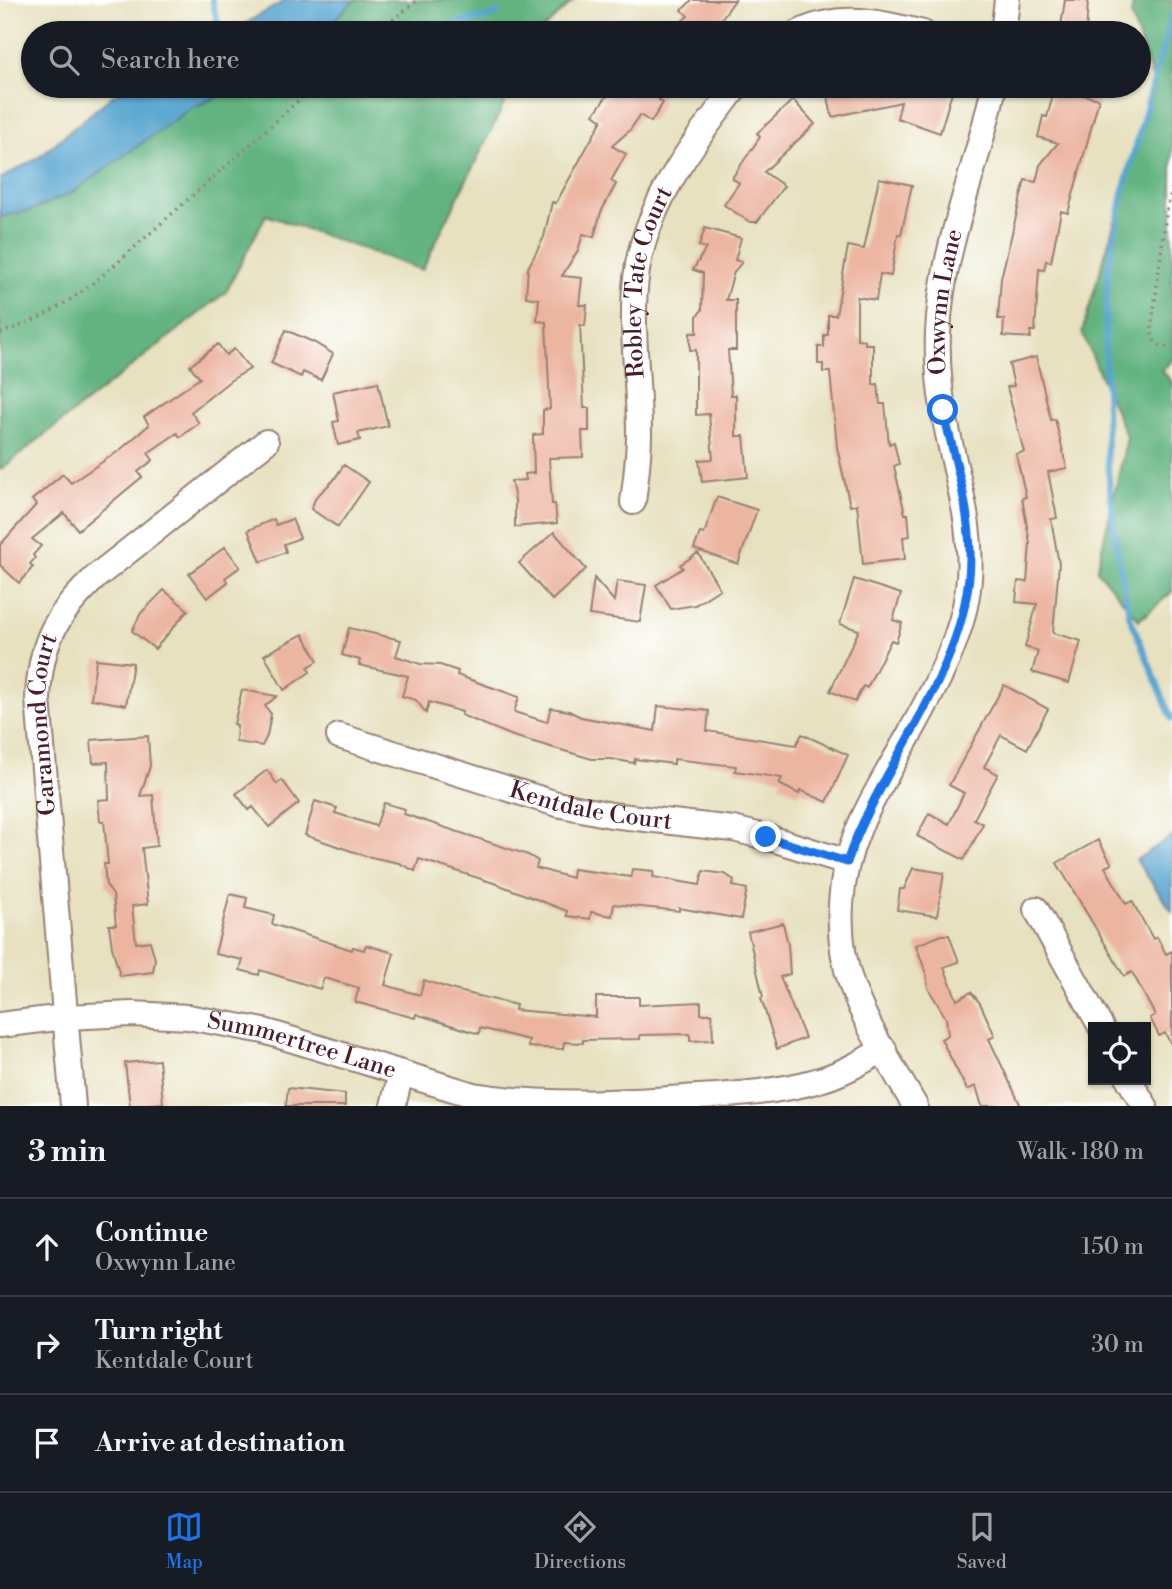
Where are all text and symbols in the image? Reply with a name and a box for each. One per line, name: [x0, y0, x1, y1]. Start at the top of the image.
search box: [21, 21, 1151, 98]
icon: search: [45, 41, 83, 79]
text: Search here: [101, 44, 240, 76]
street label: Robley Tate Court: [619, 181, 680, 379]
street label: Oxwynn Lane: [923, 226, 970, 376]
route start: [927, 394, 958, 425]
street label: Garamond Court: [23, 628, 65, 817]
street label: Kentdale Court: [506, 775, 674, 837]
route end: [750, 821, 781, 852]
street label: Summertree Lane: [205, 1006, 400, 1086]
map controls: [1088, 1022, 1151, 1085]
button: locate: [1088, 1022, 1151, 1085]
text: 3 min: [28, 1133, 106, 1171]
text: Walk · 180 m: [1017, 1138, 1144, 1166]
text: Continue: [95, 1217, 208, 1249]
icon: ahead: [28, 1228, 66, 1266]
text: 150 m: [1081, 1233, 1144, 1261]
text: Oxwynn Lane: [95, 1249, 236, 1277]
text: Turn right: [95, 1315, 223, 1347]
icon: right: [28, 1326, 66, 1364]
text: 30 m: [1091, 1331, 1144, 1359]
text: Kentdale Court: [95, 1347, 254, 1375]
icon: arrive: [28, 1424, 66, 1462]
text: Arrive at destination: [95, 1427, 345, 1459]
tab: Map: [165, 1508, 203, 1574]
tab: Directions: [534, 1508, 626, 1574]
tab: Saved: [957, 1508, 1007, 1574]

